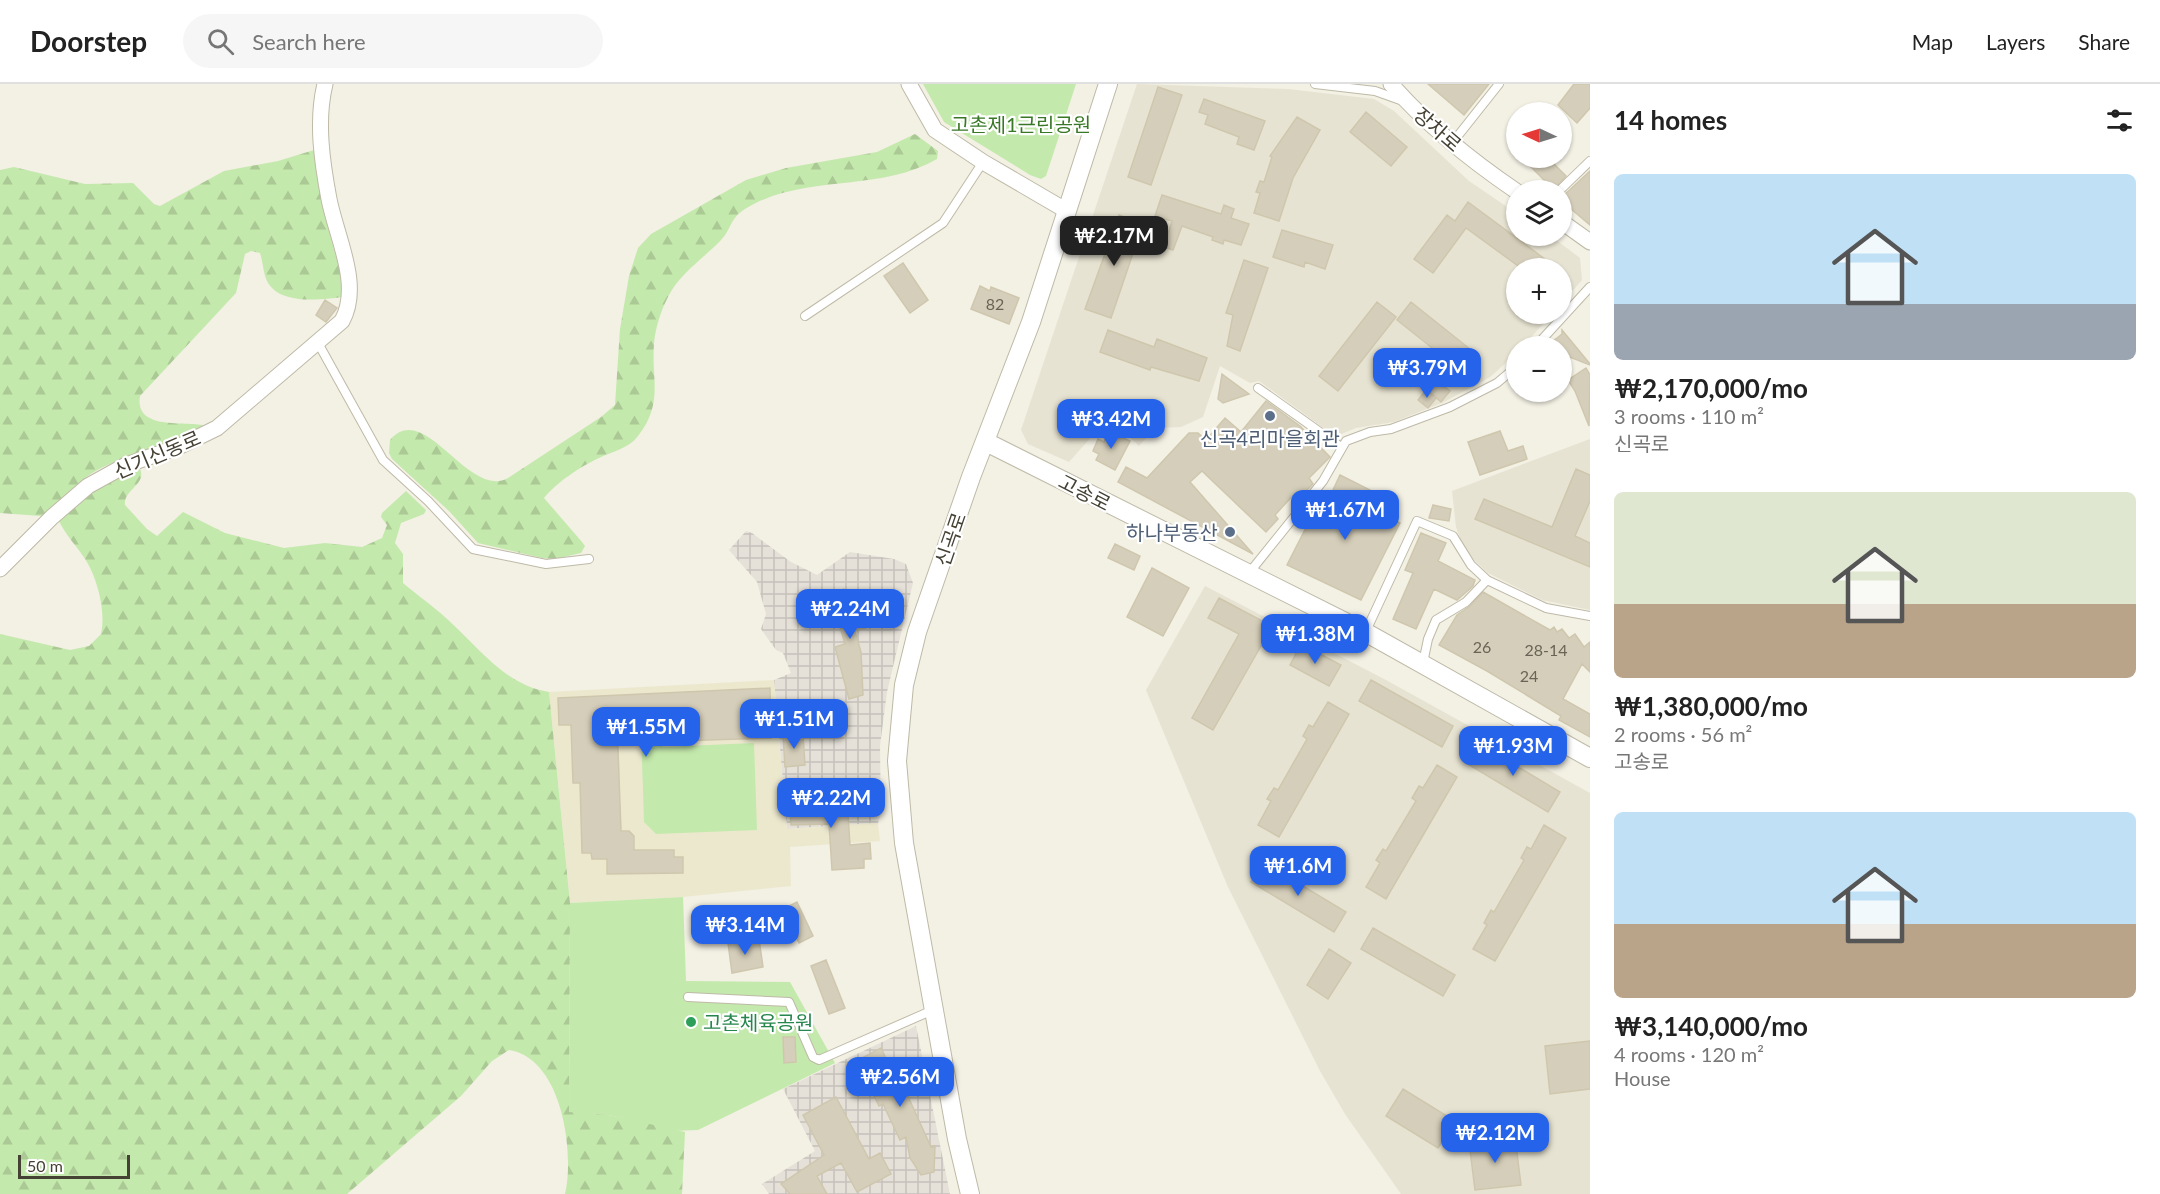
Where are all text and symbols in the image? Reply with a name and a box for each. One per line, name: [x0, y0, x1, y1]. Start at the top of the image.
search box: [183, 14, 603, 68]
text: Doorstep: [30, 24, 147, 58]
icon: search: [204, 25, 237, 58]
text: Search here: [252, 28, 366, 55]
text: Map: [1912, 29, 1953, 54]
text: Layers: [1986, 29, 2045, 54]
text: Share: [2078, 29, 2130, 54]
street label: 장차로: [1409, 102, 1467, 156]
north arrow: [1506, 102, 1572, 168]
map controls: [1506, 102, 1572, 402]
text: 14 homes: [1614, 104, 1727, 136]
icon: filters: [2103, 104, 2136, 137]
park label: 고촌제1근린공원: [951, 112, 1091, 136]
button: layers: [1506, 180, 1572, 246]
icon: home: [1821, 213, 1929, 321]
pin: ₩2.17M: [1065, 216, 1163, 267]
text: ₩2.17M: [1074, 223, 1154, 247]
button: +: [1506, 258, 1572, 324]
house number: 82: [986, 294, 1004, 313]
button: −: [1506, 336, 1572, 402]
pin: ₩3.79M: [1378, 348, 1476, 399]
text: ₩3.79M: [1387, 355, 1467, 379]
text: ₩2,170,000/mo: [1614, 372, 1808, 404]
pin: ₩3.42M: [1062, 399, 1160, 450]
text: 3 rooms · 110 m²: [1614, 404, 1764, 428]
text: ₩3.42M: [1071, 406, 1151, 430]
marker: 신곡4리마을회관: [1263, 409, 1277, 423]
street label: 신기신동로: [110, 425, 204, 483]
place label: 신곡4리마을회관: [1200, 426, 1340, 450]
text: 신곡로: [1614, 431, 1669, 455]
street label: 고송로: [1055, 469, 1115, 515]
pin: ₩1.67M: [1296, 490, 1394, 541]
text: ₩1.67M: [1305, 497, 1385, 521]
street label: 신곡로: [930, 509, 970, 569]
place label: 하나부동산: [1126, 520, 1218, 544]
marker: 하나부동산: [1223, 525, 1237, 539]
icon: home: [1821, 531, 1929, 639]
pin: ₩2.24M: [801, 589, 899, 640]
text: ₩2.24M: [810, 596, 890, 620]
pin: ₩1.38M: [1266, 614, 1364, 665]
text: ₩1.38M: [1275, 621, 1355, 645]
house number: 26: [1473, 637, 1491, 656]
house number: 28-14: [1524, 640, 1568, 659]
house number: 24: [1520, 666, 1538, 685]
text: ₩1,380,000/mo: [1614, 690, 1808, 722]
pin: ₩1.51M: [745, 699, 843, 750]
text: ₩1.51M: [754, 706, 834, 730]
pin: ₩1.55M: [597, 707, 695, 758]
text: ₩1.55M: [606, 714, 686, 738]
text: 2 rooms · 56 m²: [1614, 722, 1752, 746]
pin: ₩1.93M: [1464, 726, 1562, 777]
text: ₩1.93M: [1473, 733, 1553, 757]
text: 고송로: [1614, 749, 1669, 773]
pin: ₩2.22M: [782, 778, 880, 829]
text: ₩2.22M: [791, 785, 871, 809]
pin: ₩1.6M: [1256, 846, 1340, 897]
icon: home: [1821, 851, 1929, 959]
text: ₩1.6M: [1264, 853, 1332, 877]
pin: ₩3.14M: [696, 905, 794, 956]
text: ₩3.14M: [705, 912, 785, 936]
place label: 고촌체육공원: [703, 1010, 813, 1034]
text: ₩3,140,000/mo: [1614, 1010, 1808, 1042]
marker: 고촌체육공원: [684, 1015, 698, 1029]
text: 4 rooms · 120 m²: [1614, 1042, 1764, 1066]
pin: ₩2.56M: [851, 1057, 949, 1108]
text: ₩2.56M: [860, 1064, 940, 1088]
text: House: [1614, 1066, 1671, 1090]
pin: ₩2.12M: [1446, 1113, 1544, 1164]
text: ₩2.12M: [1455, 1120, 1535, 1144]
scale bar: [18, 1152, 130, 1180]
text: 50 m: [27, 1156, 63, 1175]

